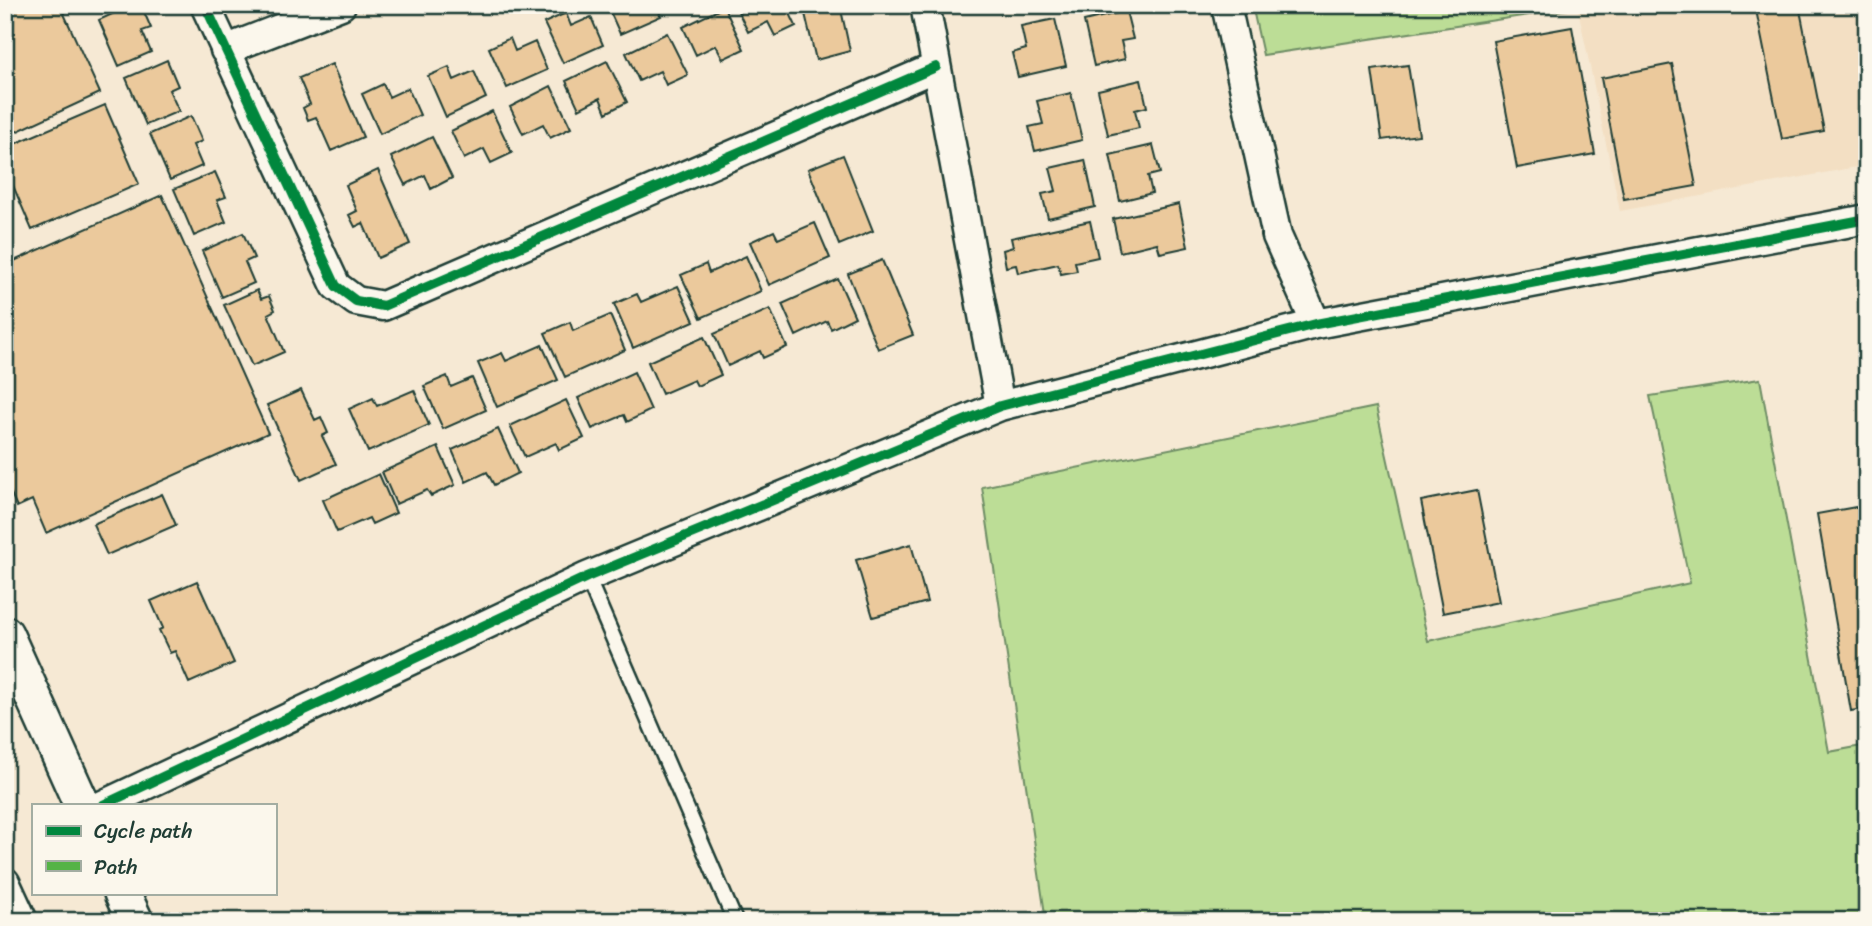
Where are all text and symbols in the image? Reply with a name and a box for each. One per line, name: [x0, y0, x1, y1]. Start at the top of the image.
legend: [32, 804, 276, 894]
text: Cycle path: [94, 812, 193, 850]
text: Path: [94, 848, 137, 886]

